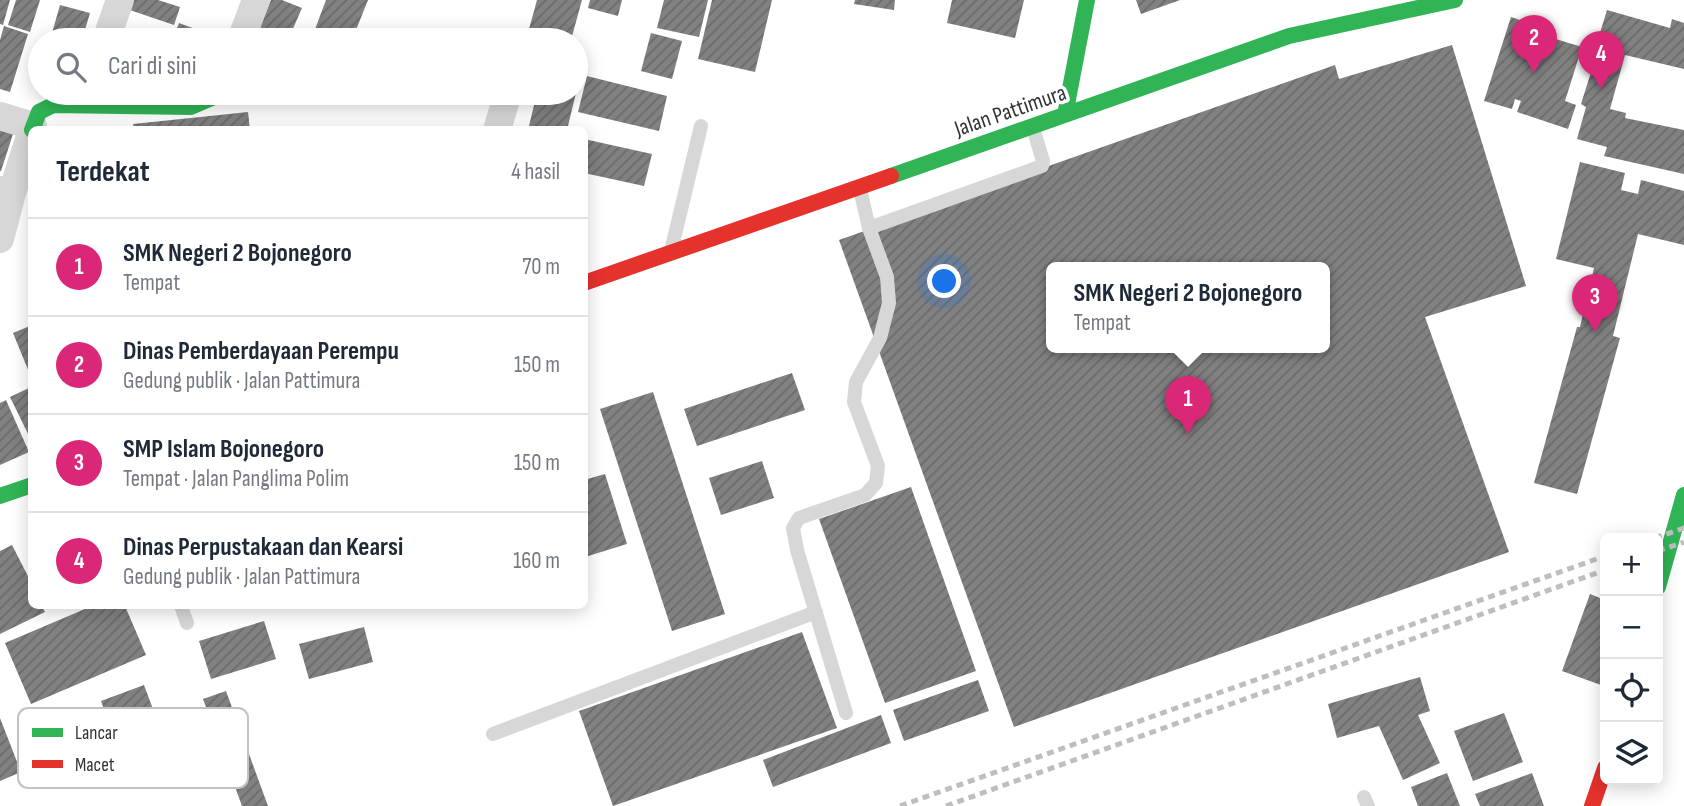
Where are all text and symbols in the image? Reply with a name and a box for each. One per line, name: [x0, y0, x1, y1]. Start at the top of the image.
pin: 2: [1511, 15, 1557, 73]
search box: [28, 28, 588, 105]
pin: 4: [1578, 31, 1624, 89]
icon: search: [52, 48, 90, 86]
text: Cari di sini: [108, 51, 197, 82]
street label: Jalan Pattimura: [950, 79, 1070, 143]
text: Terdekat: [56, 154, 150, 190]
text: 4 hasil: [511, 158, 560, 186]
text: SMK Negeri 2 Bojonegoro: [123, 238, 352, 269]
text: 1: [74, 253, 84, 281]
text: 70 m: [522, 253, 560, 281]
popup: [1046, 262, 1330, 353]
your location: [927, 264, 961, 298]
text: Tempat: [123, 269, 180, 297]
pin: 3: [1572, 274, 1618, 332]
text: SMK Negeri 2 Bojonegoro: [1074, 278, 1302, 309]
text: Tempat: [1074, 309, 1131, 337]
text: Dinas Pemberdayaan Perempu: [123, 336, 399, 367]
text: 2: [74, 351, 84, 379]
text: 150 m: [514, 351, 560, 379]
text: Gedung publik · Jalan Pattimura: [123, 367, 360, 395]
pin: 1: [1165, 376, 1211, 434]
text: SMP Islam Bojonegoro: [123, 434, 324, 465]
text: 3: [74, 449, 84, 477]
text: 150 m: [514, 449, 560, 477]
text: Tempat · Jalan Panglima Polim: [123, 465, 349, 493]
text: Dinas Perpustakaan dan Kearsi: [123, 532, 403, 563]
map controls: [1600, 533, 1663, 785]
button: +: [1600, 533, 1663, 596]
text: 4: [74, 547, 84, 575]
text: 160 m: [513, 547, 560, 575]
text: Gedung publik · Jalan Pattimura: [123, 563, 360, 591]
button: −: [1600, 596, 1663, 659]
button: locate: [1600, 659, 1663, 722]
legend: [18, 708, 248, 788]
text: Lancar: [75, 722, 118, 745]
button: layers: [1600, 722, 1663, 785]
text: Macet: [75, 754, 115, 777]

